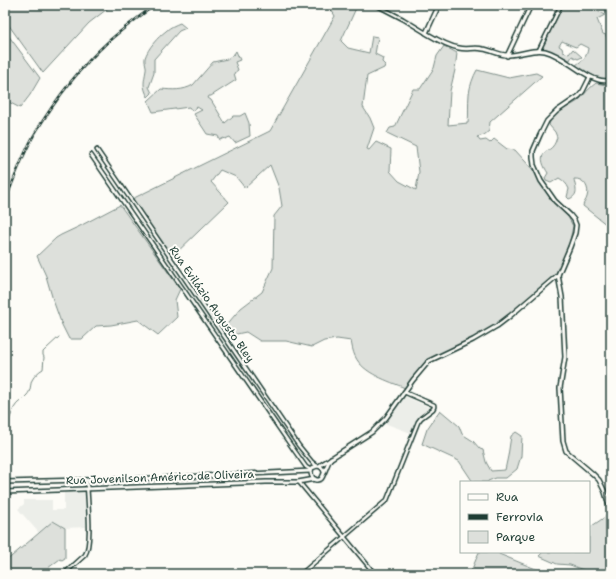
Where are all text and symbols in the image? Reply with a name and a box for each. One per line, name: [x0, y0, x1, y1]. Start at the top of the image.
street label: Rua Evilázio Augusto Bley: [166, 243, 258, 365]
street label: Rua Jovenilson Américo de Oliveira: [66, 467, 255, 488]
legend: [460, 481, 590, 553]
text: Rua: [496, 489, 519, 505]
text: Ferrovia: [496, 509, 544, 525]
text: Parque: [496, 529, 535, 545]

